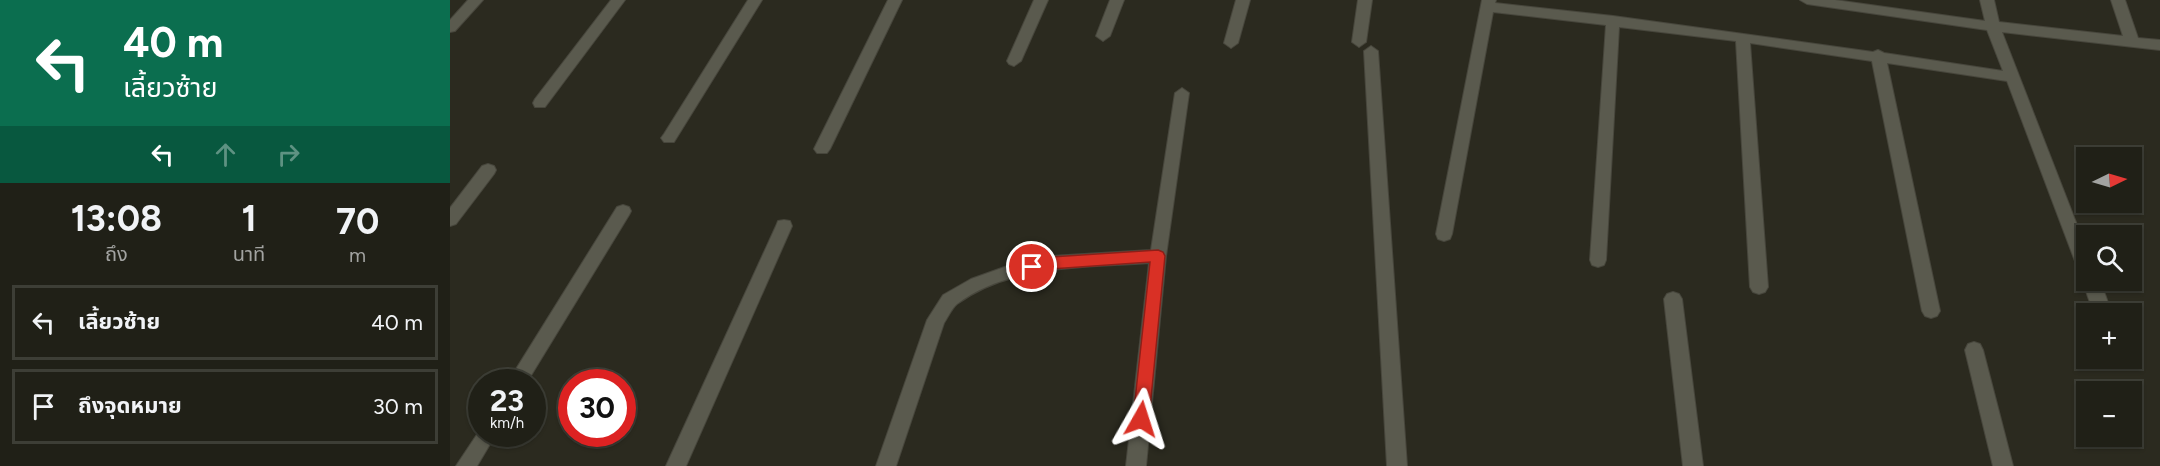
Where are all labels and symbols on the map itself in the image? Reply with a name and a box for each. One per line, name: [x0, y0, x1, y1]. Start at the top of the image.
north arrow: [2076, 147, 2142, 213]
pin: [1006, 241, 1057, 292]
speed limit sign: 30: [558, 369, 636, 447]
position arrow: [1109, 387, 1173, 451]

